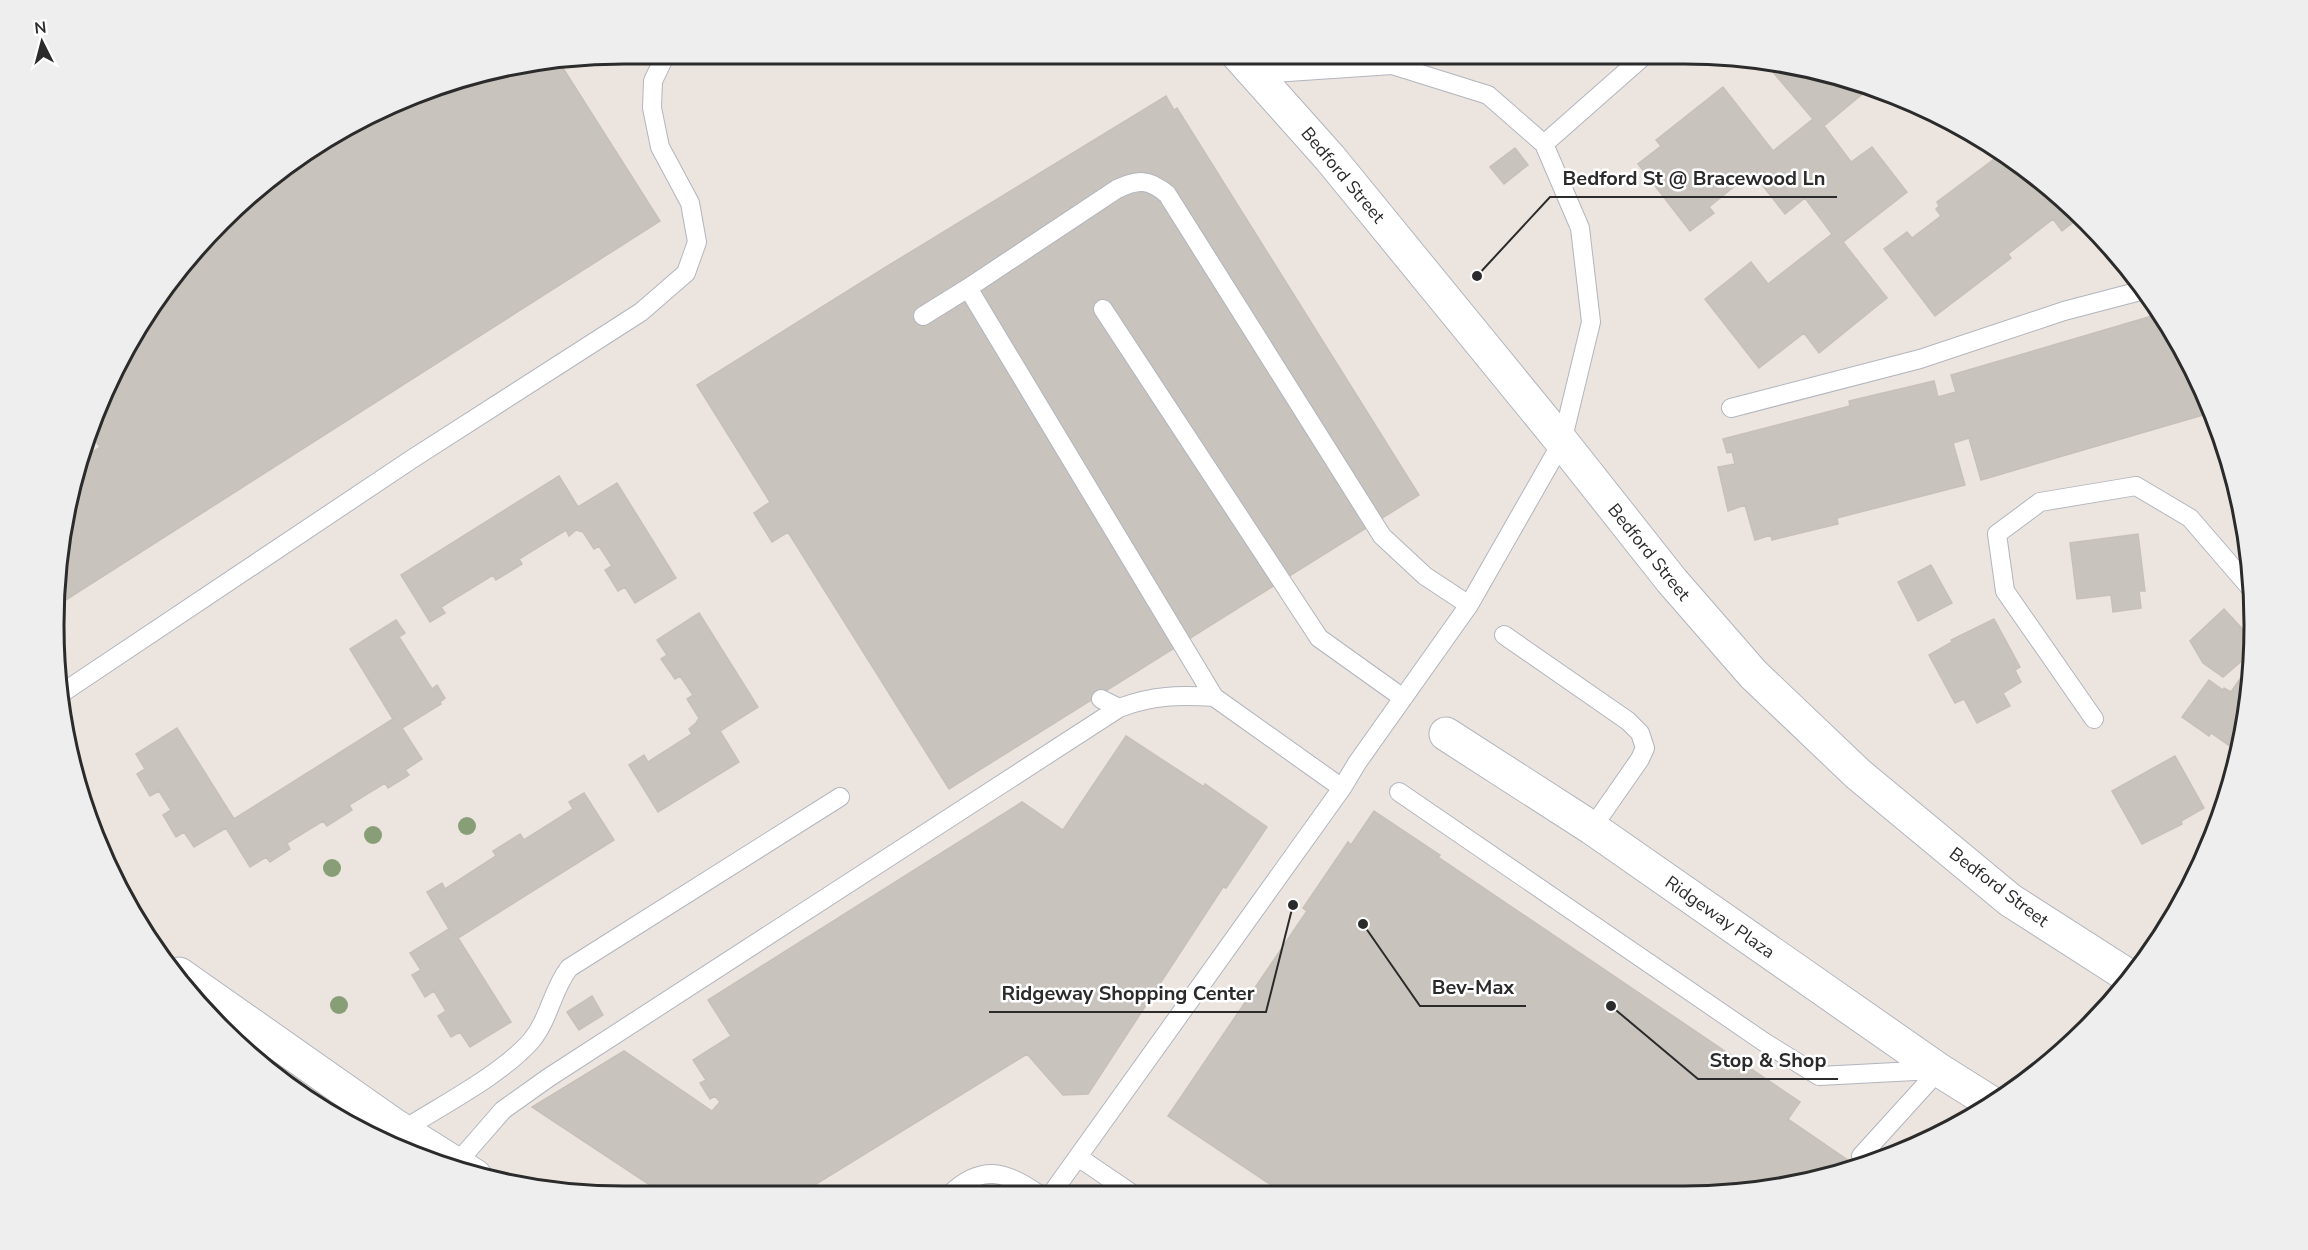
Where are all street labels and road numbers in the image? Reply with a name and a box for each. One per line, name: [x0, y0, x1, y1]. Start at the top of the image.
street label: Bedford Street: [1296, 122, 1391, 229]
street label: Bedford Street: [1602, 498, 1696, 606]
street label: Bedford Street: [1944, 842, 2054, 933]
street label: Ridgeway Plaza: [1660, 870, 1780, 964]

